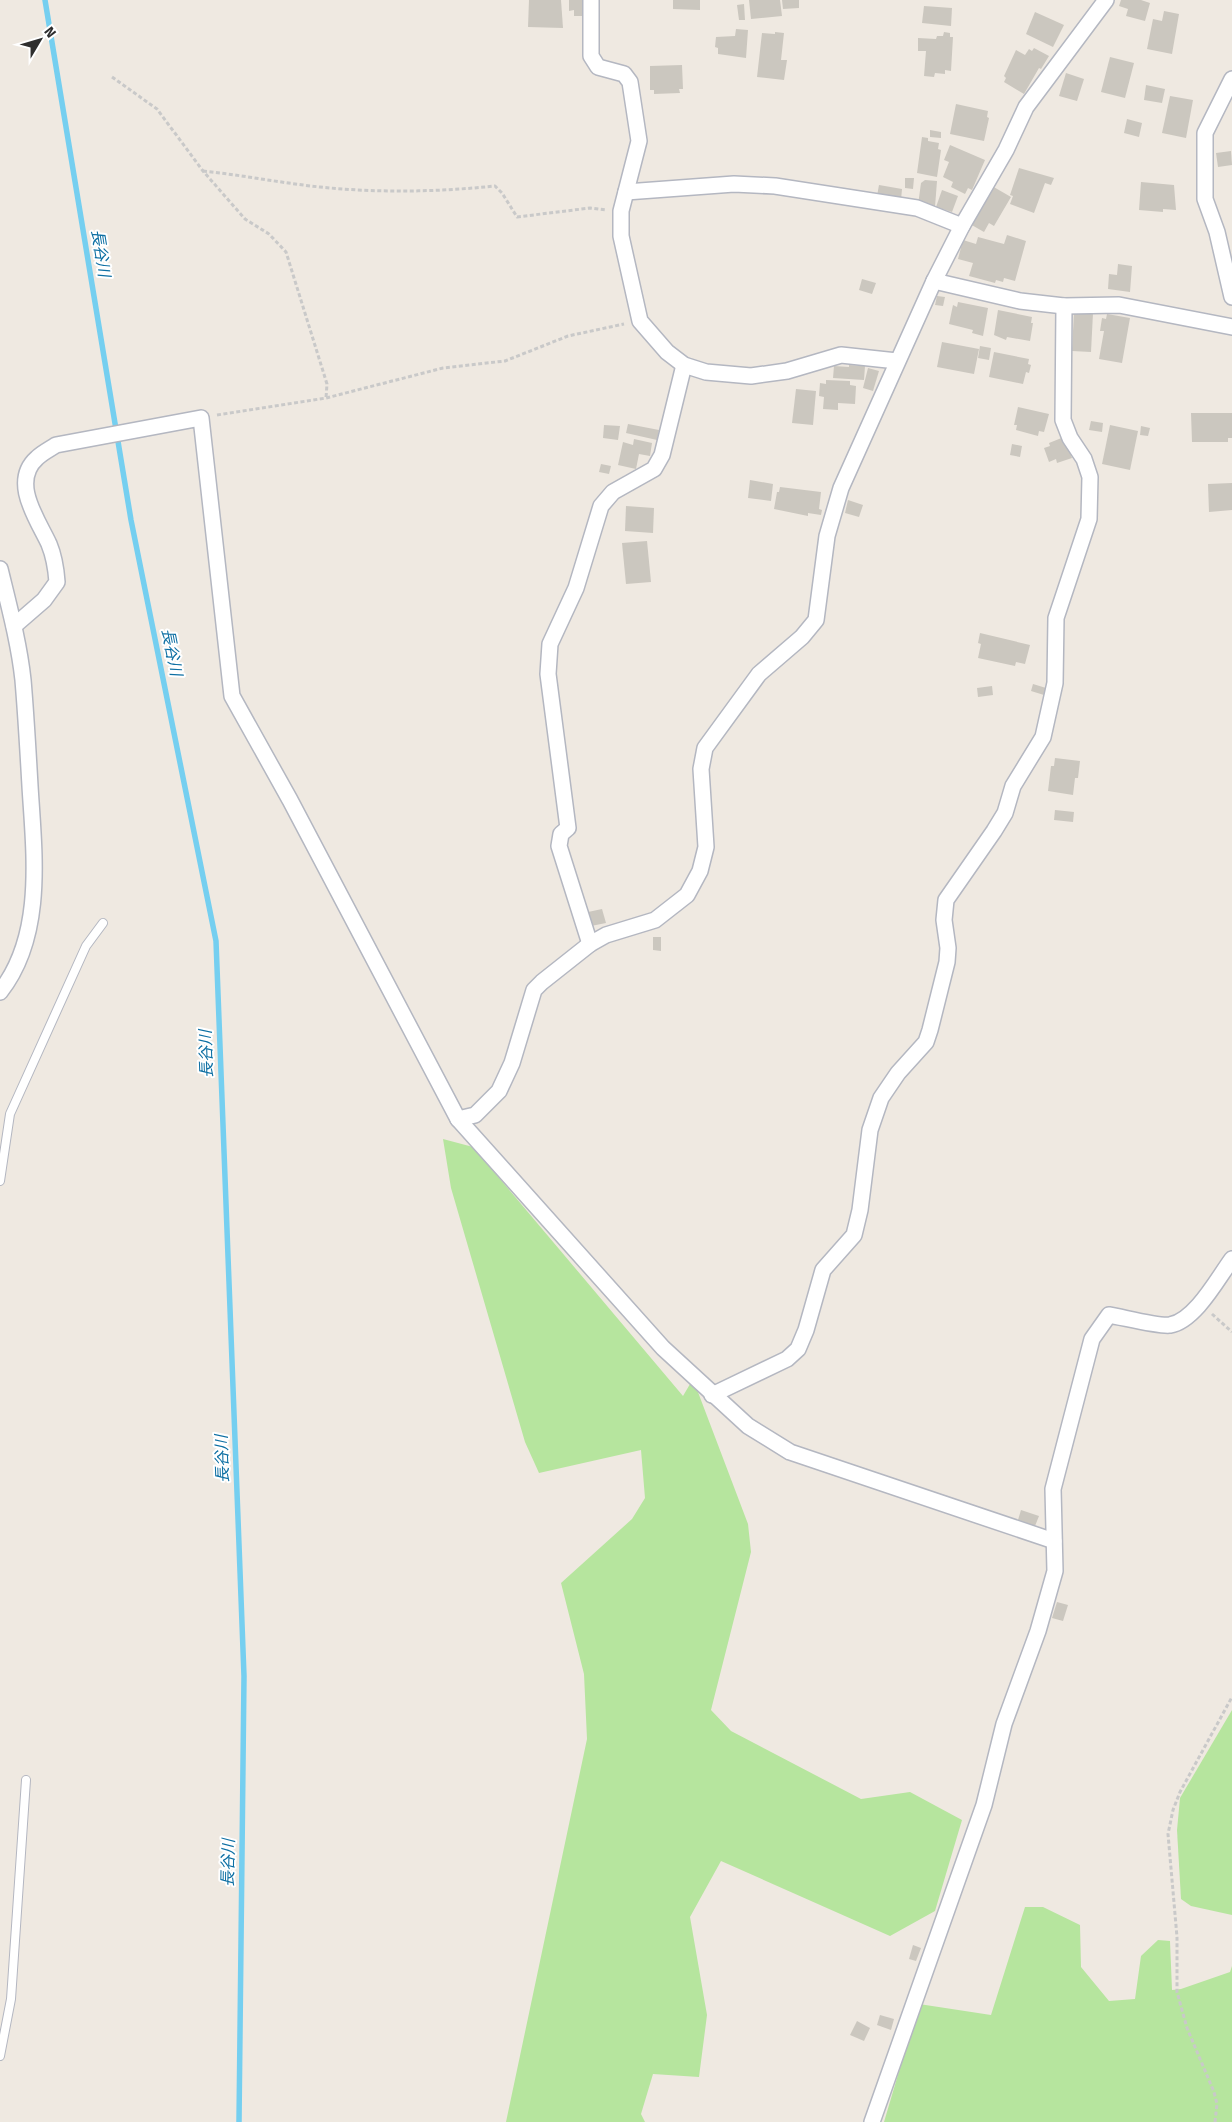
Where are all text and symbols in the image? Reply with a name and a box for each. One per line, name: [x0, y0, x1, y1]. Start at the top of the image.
north arrow: [15, 15, 65, 65]
text: N: [40, 23, 59, 41]
water label: 長谷川: [88, 228, 114, 280]
water label: 長谷川: [158, 627, 186, 679]
water label: 長谷川: [196, 1028, 216, 1078]
water label: 長谷川: [212, 1433, 232, 1483]
water label: 長谷川: [218, 1837, 238, 1887]

